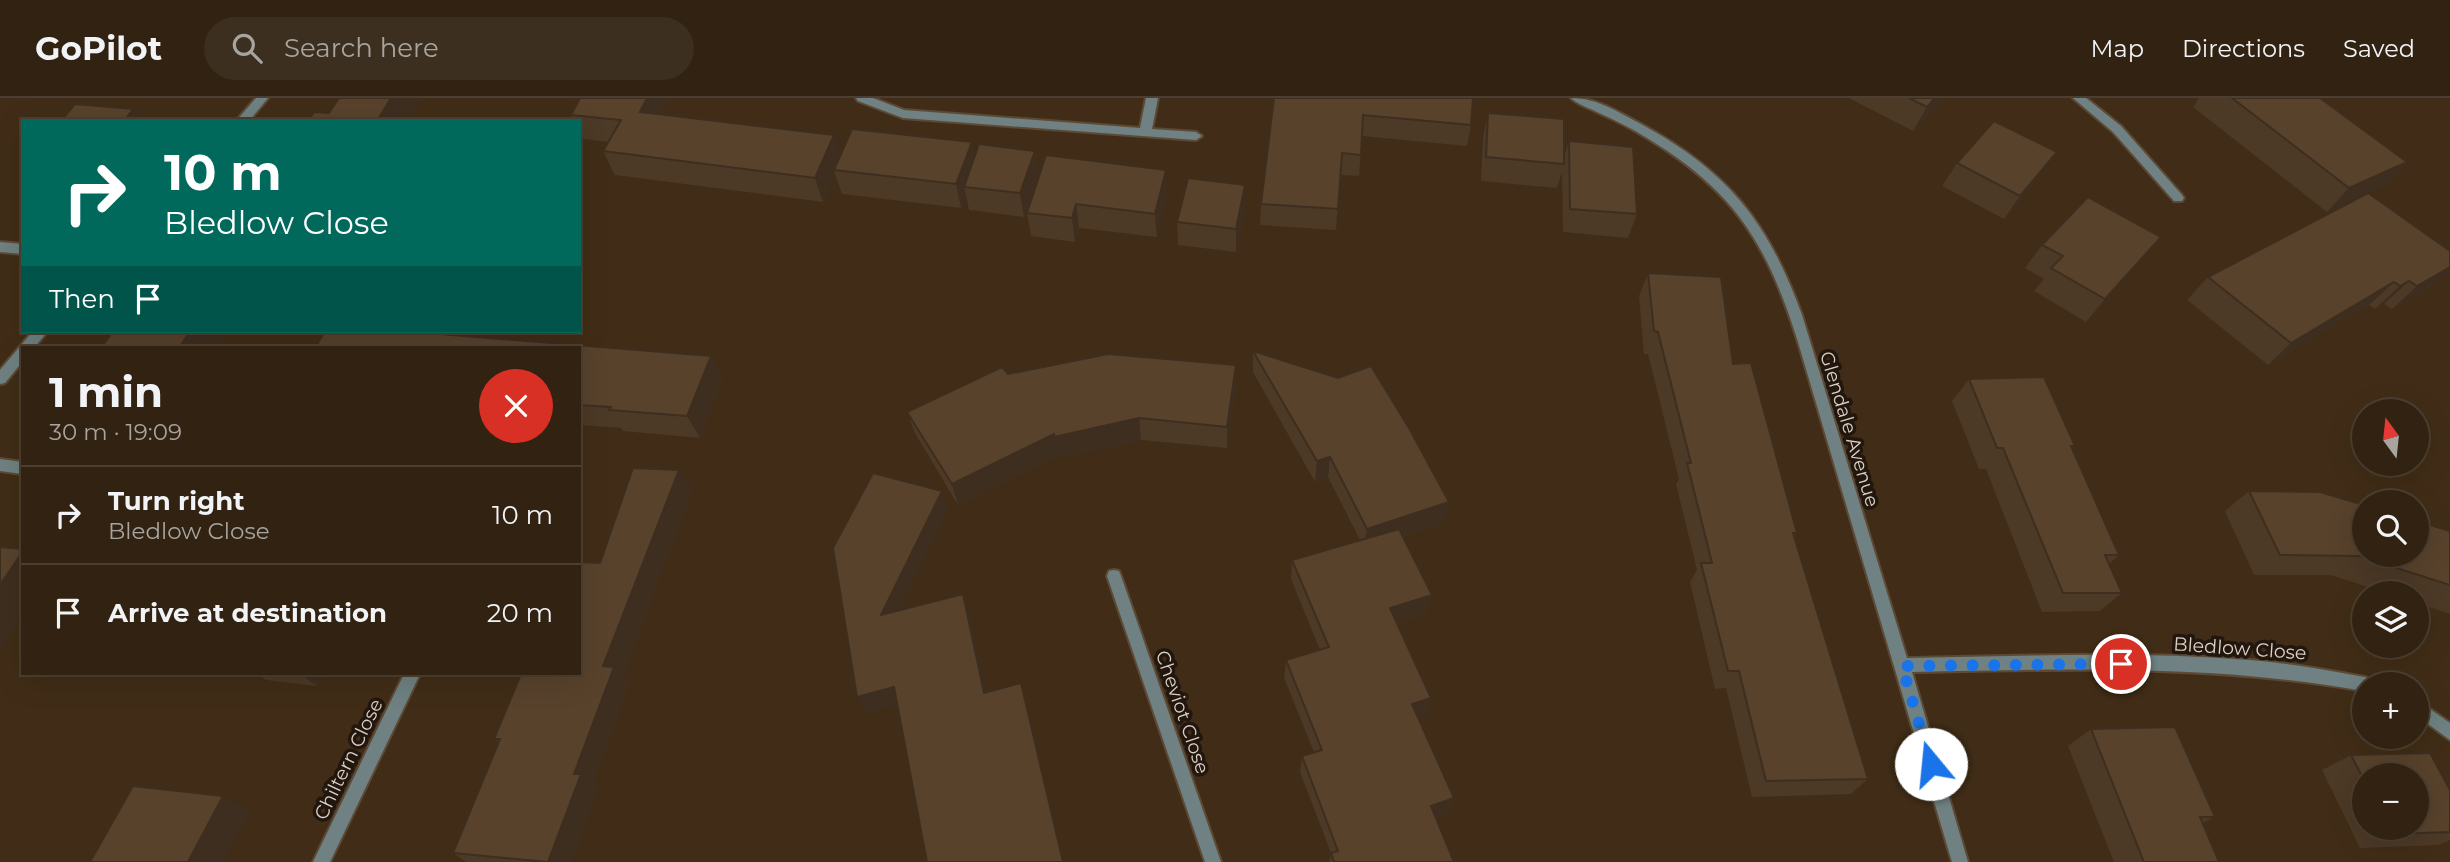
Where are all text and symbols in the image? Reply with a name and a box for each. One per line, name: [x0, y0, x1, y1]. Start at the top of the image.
search box: [204, 17, 694, 80]
text: GoPilot: [35, 28, 162, 68]
icon: search: [228, 29, 266, 67]
text: Search here: [284, 32, 439, 64]
text: Map: [2091, 34, 2144, 63]
text: Directions: [2182, 34, 2305, 63]
text: Saved: [2343, 34, 2415, 63]
text: 10 m: [164, 143, 282, 202]
icon: right: [49, 147, 140, 238]
text: Bledlow Close: [164, 203, 389, 242]
icon: arrive: [129, 280, 167, 318]
text: Then: [49, 283, 115, 315]
street label: Glendale Avenue: [1815, 349, 1884, 510]
text: 1 min: [49, 366, 163, 418]
button: close: [479, 369, 553, 443]
north arrow: [2352, 399, 2429, 476]
map controls: [2352, 399, 2429, 840]
text: 30 m · 19:09: [49, 418, 182, 446]
text: Turn right: [108, 485, 244, 517]
button: search: [2352, 490, 2429, 567]
icon: right: [49, 496, 87, 534]
text: 10 m: [492, 499, 553, 531]
text: Bledlow Close: [108, 517, 270, 545]
button: layers: [2352, 581, 2429, 658]
icon: arrive: [49, 594, 87, 632]
text: Arrive at destination: [108, 597, 387, 629]
text: 20 m: [487, 597, 553, 629]
street label: Bledlow Close: [2173, 632, 2307, 665]
pin: [2091, 634, 2151, 694]
icon: arrive: [2102, 645, 2140, 683]
street label: Cheviot Close: [1151, 647, 1214, 777]
button: +: [2352, 672, 2429, 749]
street label: Chiltern Close: [309, 695, 388, 823]
position arrow: [1894, 727, 1968, 801]
button: −: [2352, 763, 2429, 840]

